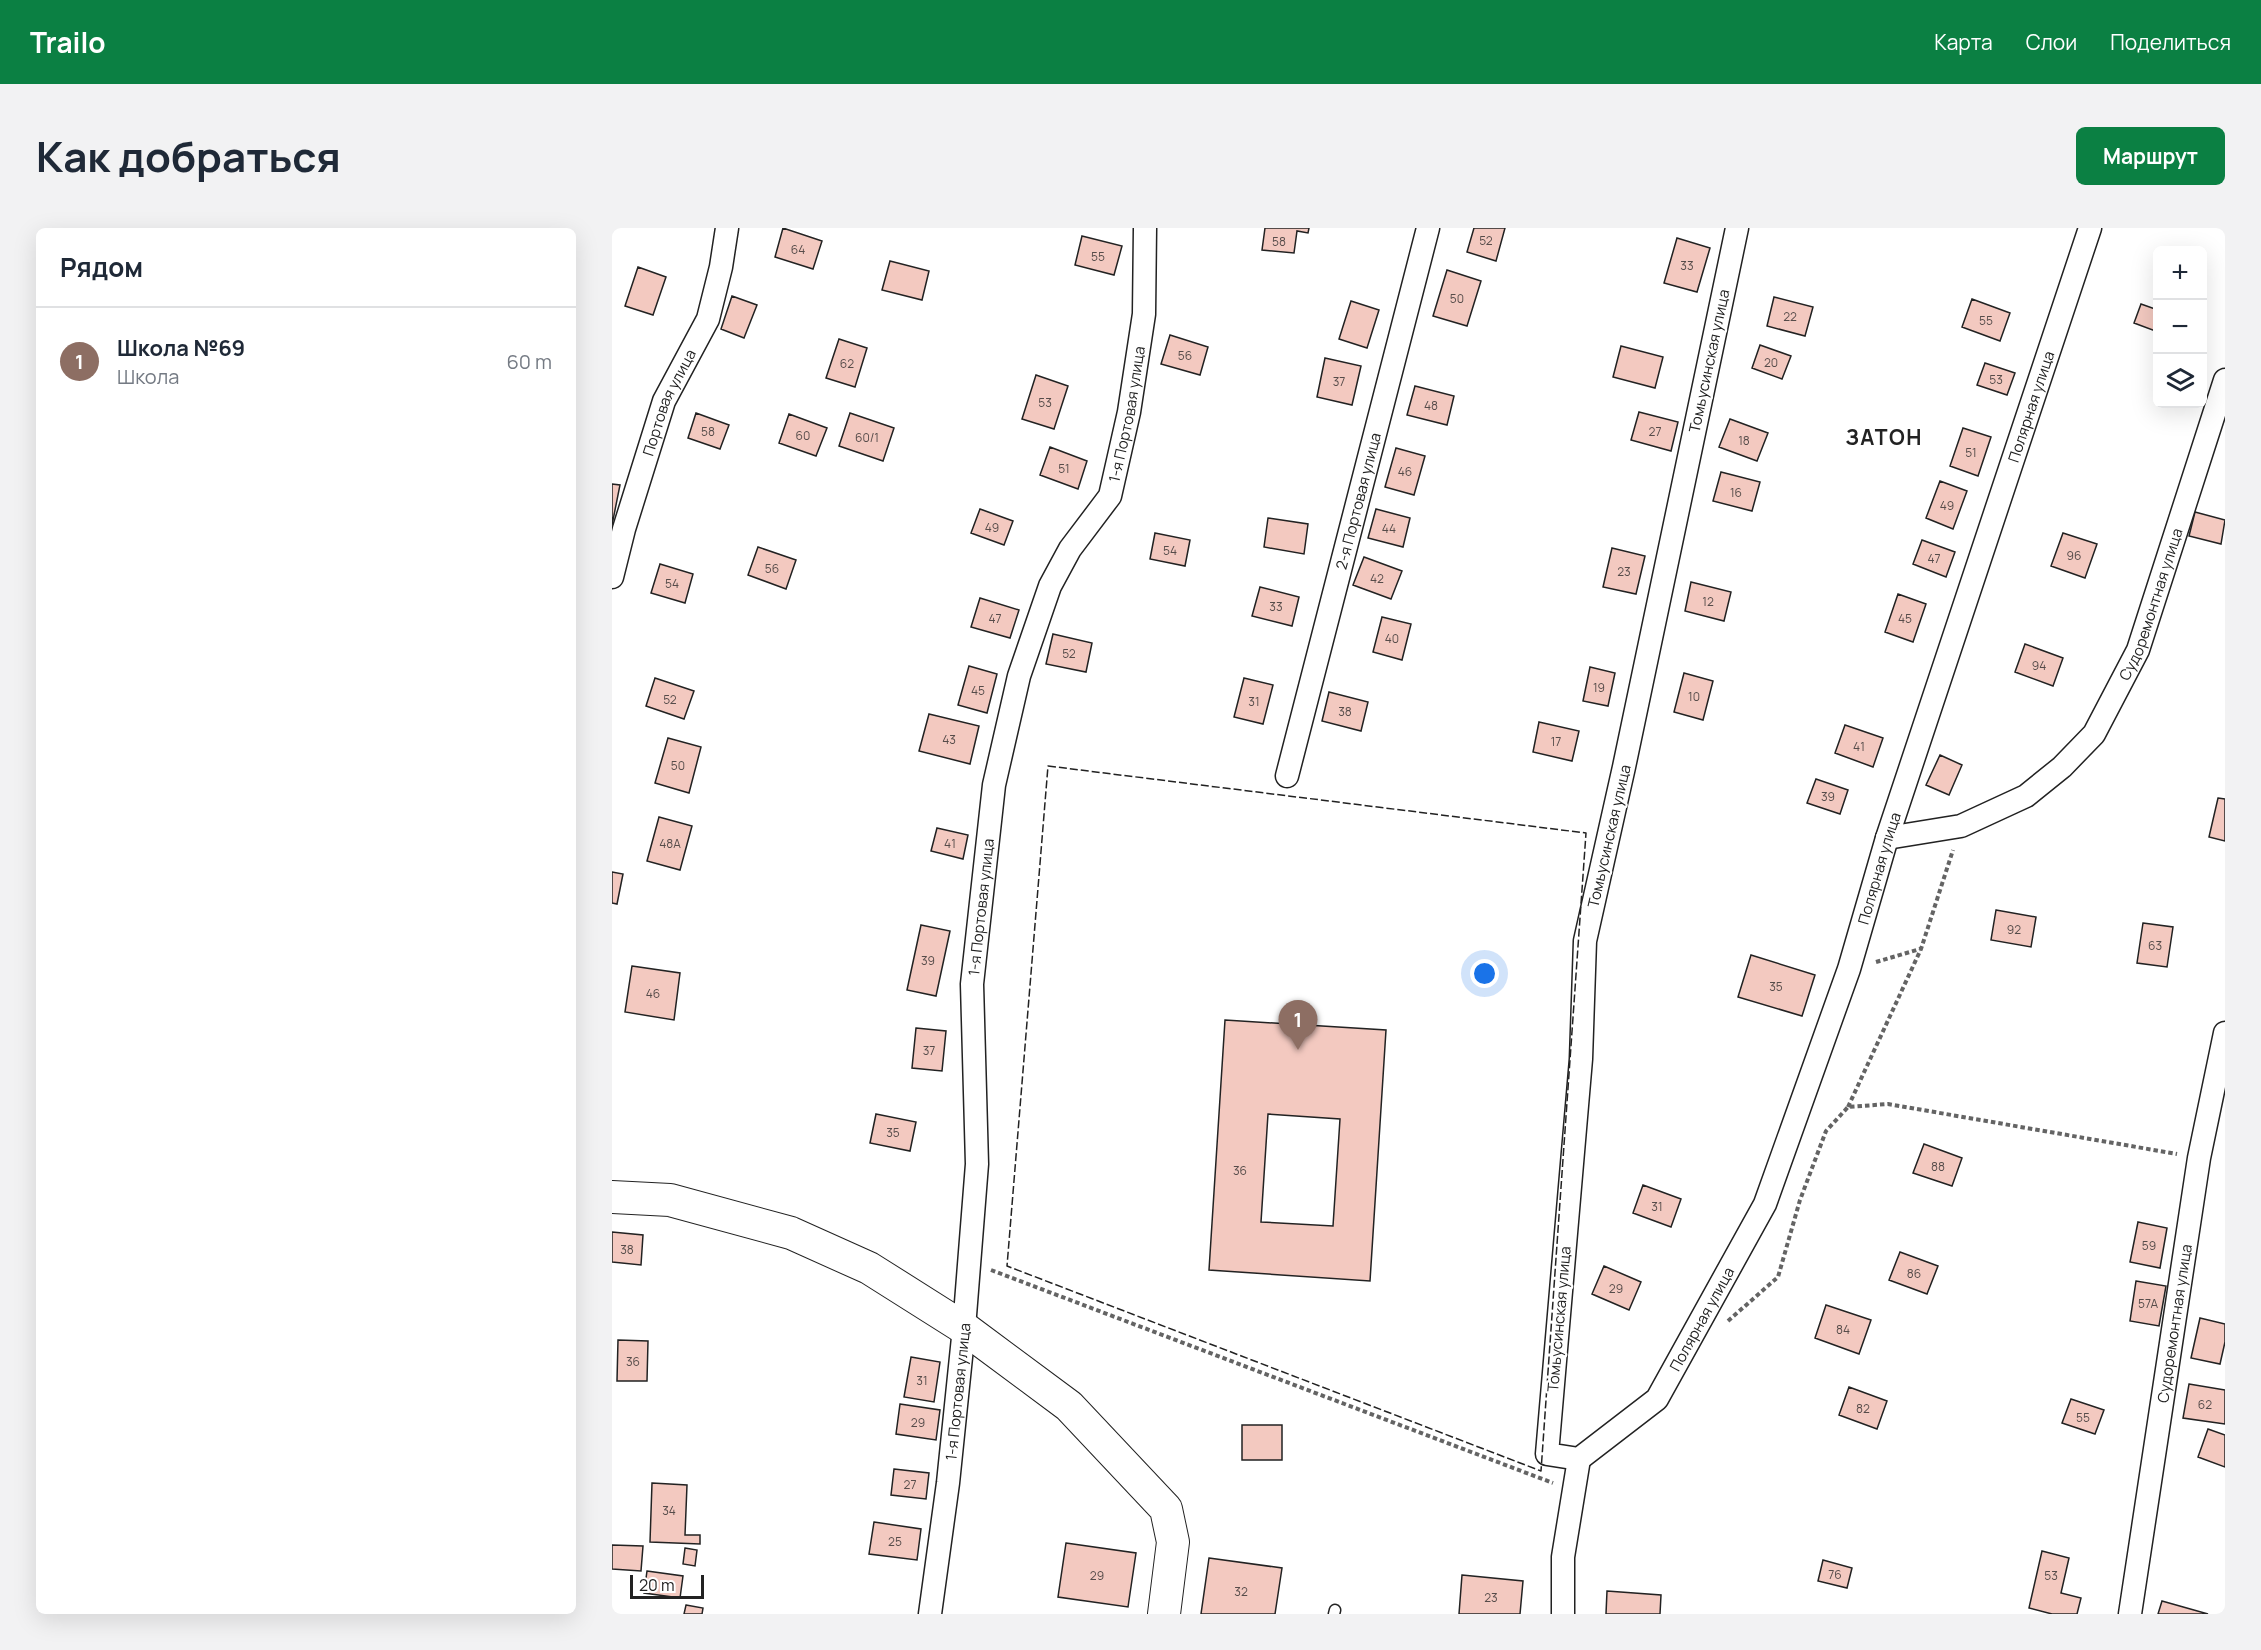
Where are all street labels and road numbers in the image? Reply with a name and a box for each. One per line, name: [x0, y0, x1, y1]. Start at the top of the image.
street label: Томьусинская улица: [1684, 287, 1734, 435]
street label: Портовая улица: [637, 345, 701, 458]
street label: 1-я Портовая улица: [1103, 345, 1149, 484]
street label: Полярная улица: [2002, 348, 2059, 465]
street label: 2-я Портовая улица: [1330, 430, 1385, 572]
street label: Судоремонтная улица: [2114, 525, 2187, 684]
street label: Томьусинская улица: [1582, 762, 1636, 910]
street label: Полярная улица: [1852, 809, 1905, 927]
street label: 1-я Портовая улица: [962, 837, 999, 977]
street label: Судоремонтная улица: [2152, 1242, 2196, 1404]
street label: Томьусинская улица: [1542, 1245, 1576, 1393]
street label: Полярная улица: [1664, 1263, 1739, 1375]
street label: 1-я Портовая улица: [940, 1322, 975, 1461]

